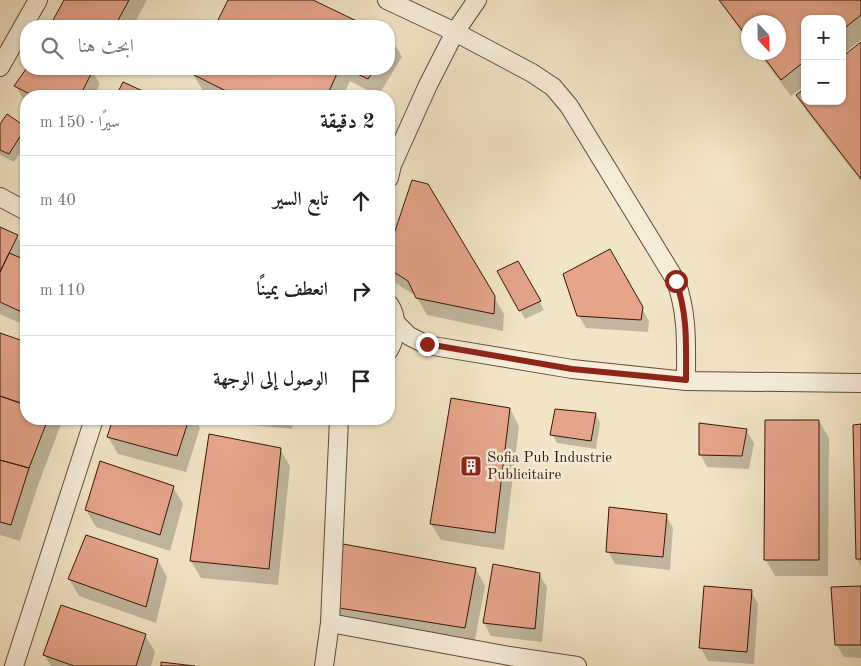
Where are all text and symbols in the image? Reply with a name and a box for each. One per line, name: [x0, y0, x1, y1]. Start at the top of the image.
north arrow: [741, 15, 786, 60]
map controls: [801, 15, 846, 105]
button: +: [801, 15, 846, 60]
search box: [20, 20, 395, 75]
icon: search: [38, 34, 66, 62]
text: ابحث هنا: [78, 38, 134, 57]
button: −: [801, 60, 846, 105]
text: 2 دقيقة: [320, 112, 375, 133]
text: سيرًا · 150 m: [40, 115, 120, 131]
icon: ahead: [347, 187, 375, 215]
text: تابع السير: [273, 191, 328, 210]
text: 40 m: [40, 193, 76, 209]
route start: [665, 270, 688, 293]
icon: right: [347, 277, 375, 305]
text: انعطف يمينًا: [256, 281, 328, 300]
text: 110 m: [40, 283, 85, 299]
route end: [416, 333, 439, 356]
icon: arrive: [347, 367, 375, 395]
text: الوصول إلى الوجهة: [213, 371, 328, 390]
place label: Sofia Pub Industrie Publicitaire: [487, 451, 612, 483]
building icon: Sofia Pub Industrie Publicitaire: [459, 454, 483, 478]

